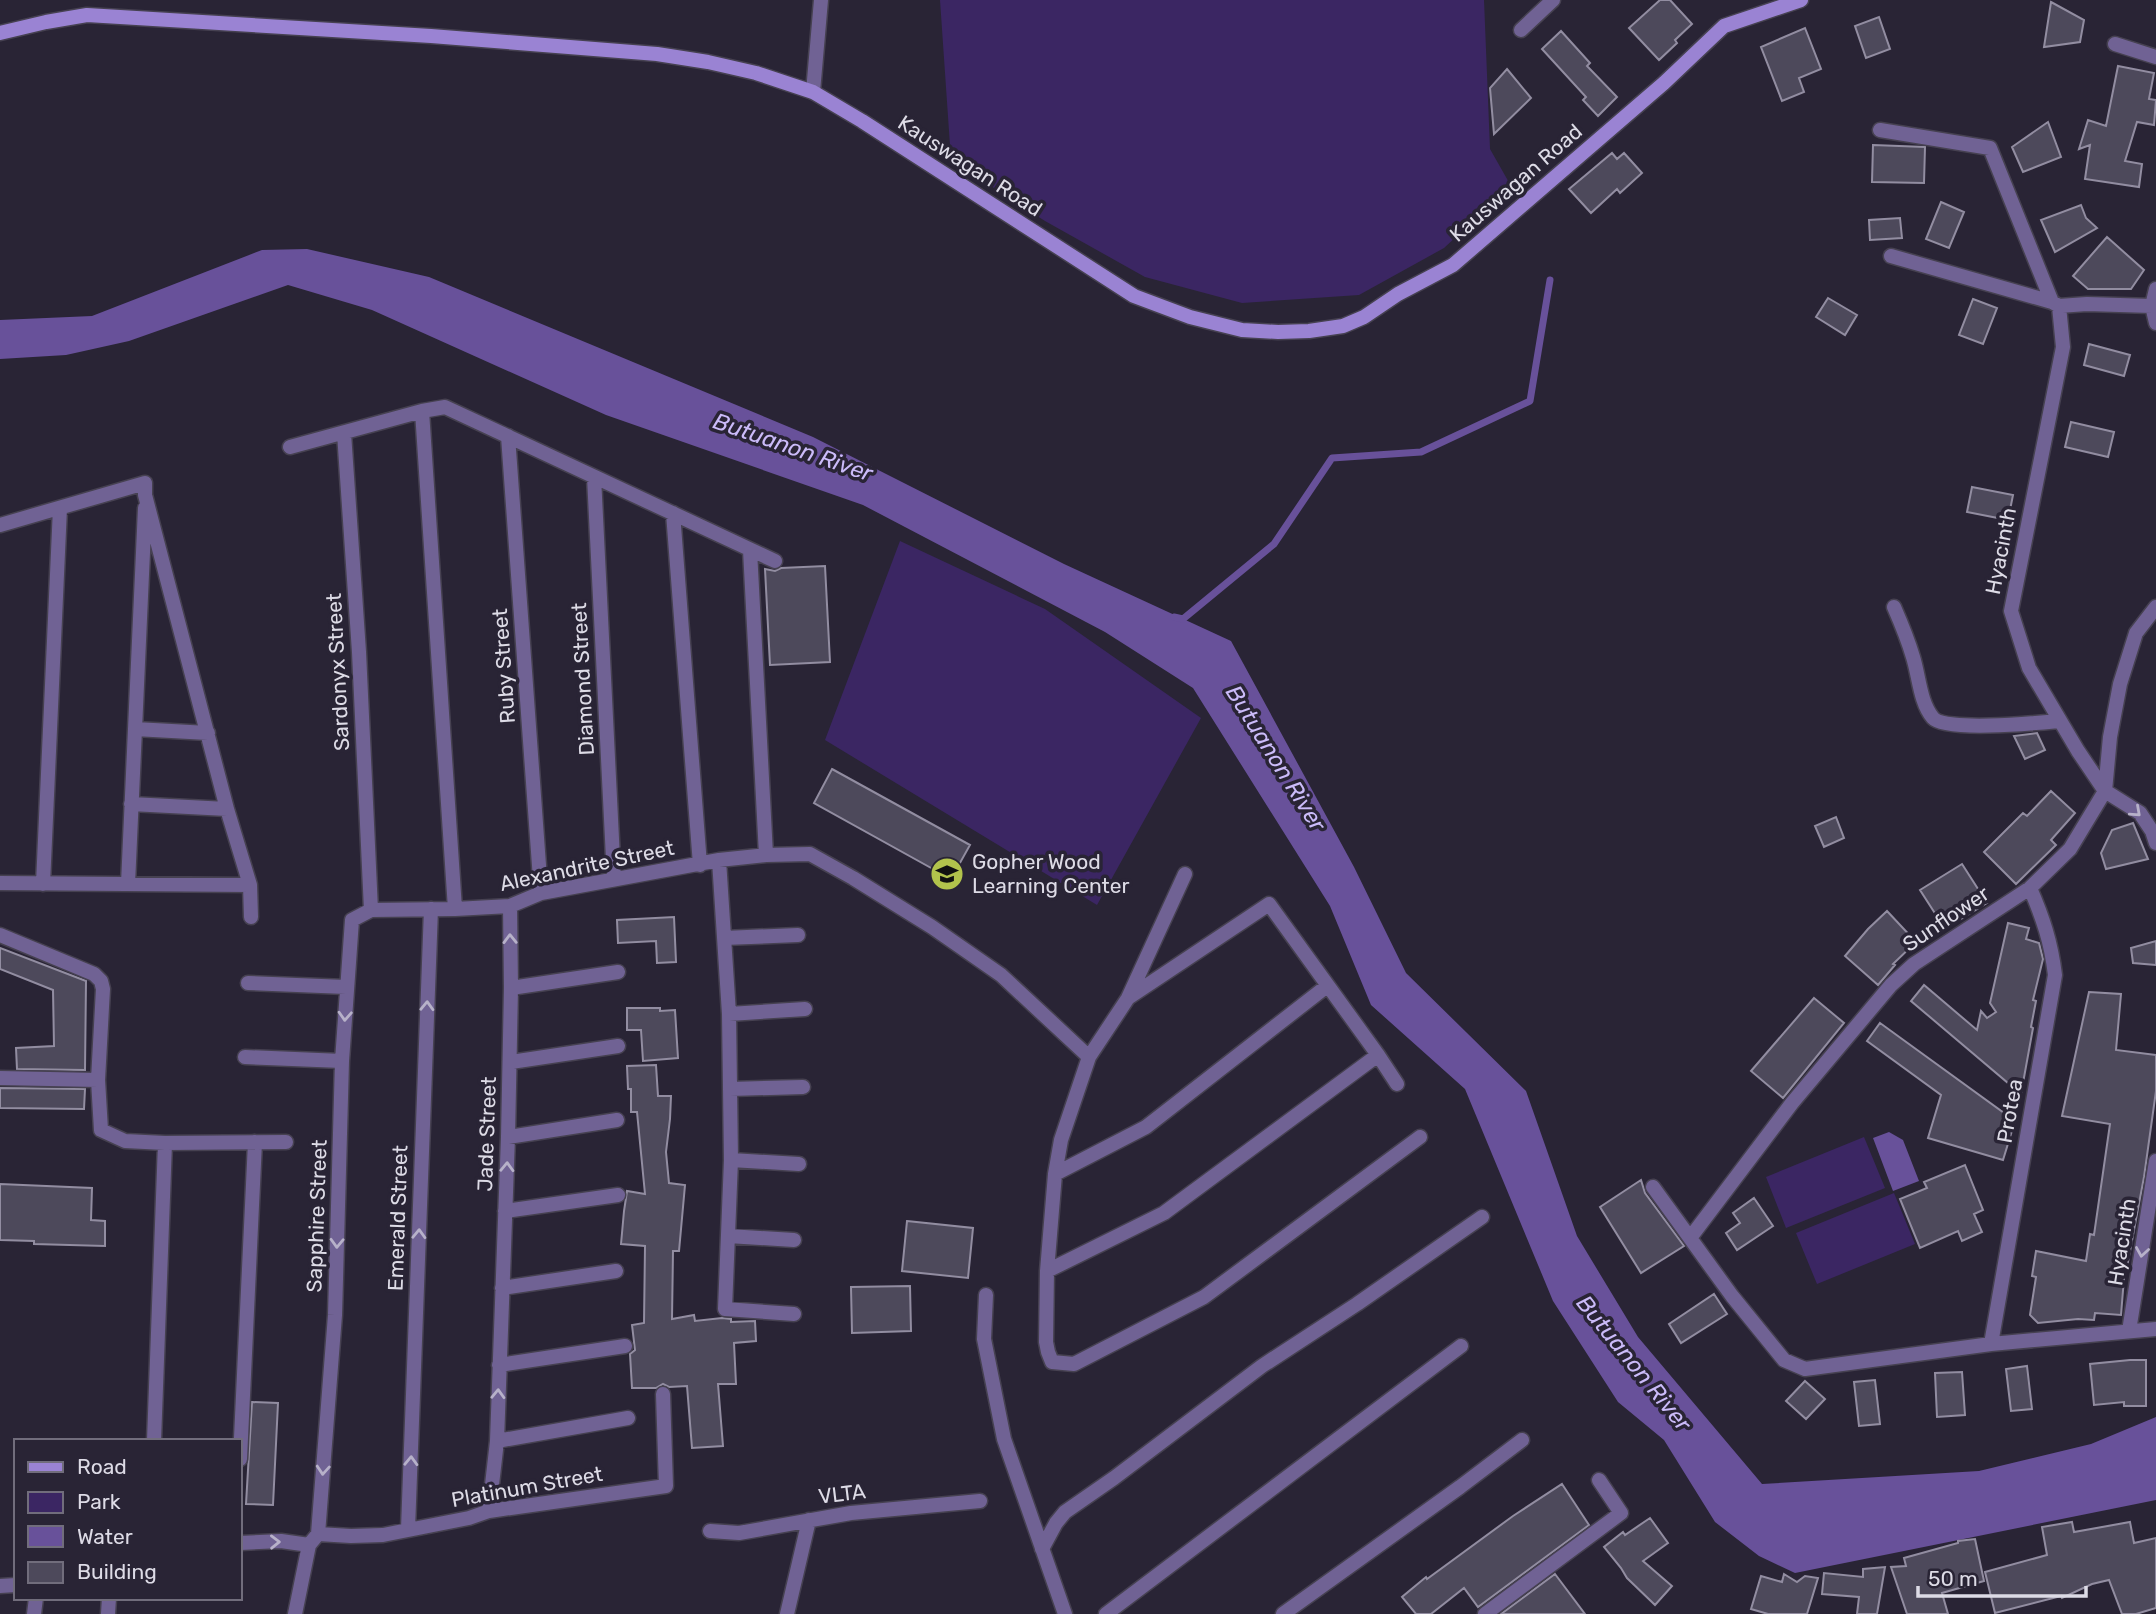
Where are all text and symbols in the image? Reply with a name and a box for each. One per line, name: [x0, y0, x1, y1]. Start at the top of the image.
street label: Kauswagan Road: [893, 110, 1047, 222]
street label: Kauswagan Road: [1444, 118, 1587, 247]
water label: Butuanon River: [710, 407, 878, 488]
street label: Hyacinth: [1980, 505, 2021, 596]
street label: Sardonyx Street: [321, 592, 354, 752]
street label: Diamond Street: [566, 602, 599, 756]
street label: Ruby Street: [487, 608, 520, 724]
water label: Butuanon River: [1220, 680, 1333, 837]
one-way arrow: [2128, 804, 2141, 816]
street label: Alexandrite Street: [497, 835, 676, 896]
place label: Gopher Wood Learning Center: [972, 849, 1129, 898]
school or university icon: Gopher Wood Learning Center: [928, 855, 966, 893]
street label: Sunflower: [1898, 881, 1994, 957]
one-way arrow: [503, 933, 518, 944]
one-way arrow: [419, 1001, 435, 1011]
one-way arrow: [337, 1010, 352, 1021]
street label: Jade Street: [472, 1076, 501, 1192]
street label: Protea: [1992, 1077, 2027, 1145]
street label: Sapphire Street: [301, 1139, 332, 1293]
street label: Emerald Street: [382, 1145, 413, 1291]
one-way arrow: [499, 1161, 515, 1171]
street label: Hyacinth: [2102, 1196, 2141, 1287]
one-way arrow: [411, 1228, 426, 1239]
one-way arrow: [329, 1238, 345, 1249]
one-way arrow: [2135, 1247, 2150, 1258]
water label: Butuanon River: [1571, 1289, 1698, 1438]
one-way arrow: [491, 1388, 506, 1399]
legend: [14, 1439, 242, 1600]
text: Road: [77, 1454, 127, 1479]
one-way arrow: [403, 1455, 418, 1466]
street label: Platinum Street: [449, 1461, 605, 1512]
one-way arrow: [316, 1465, 331, 1476]
street label: VLTA: [817, 1478, 867, 1509]
text: Park: [77, 1489, 121, 1514]
text: Water: [77, 1524, 133, 1549]
one-way arrow: [270, 1534, 280, 1550]
scale bar: [1918, 1554, 2086, 1598]
text: Building: [77, 1559, 157, 1584]
text: 50 m: [1928, 1566, 1978, 1591]

